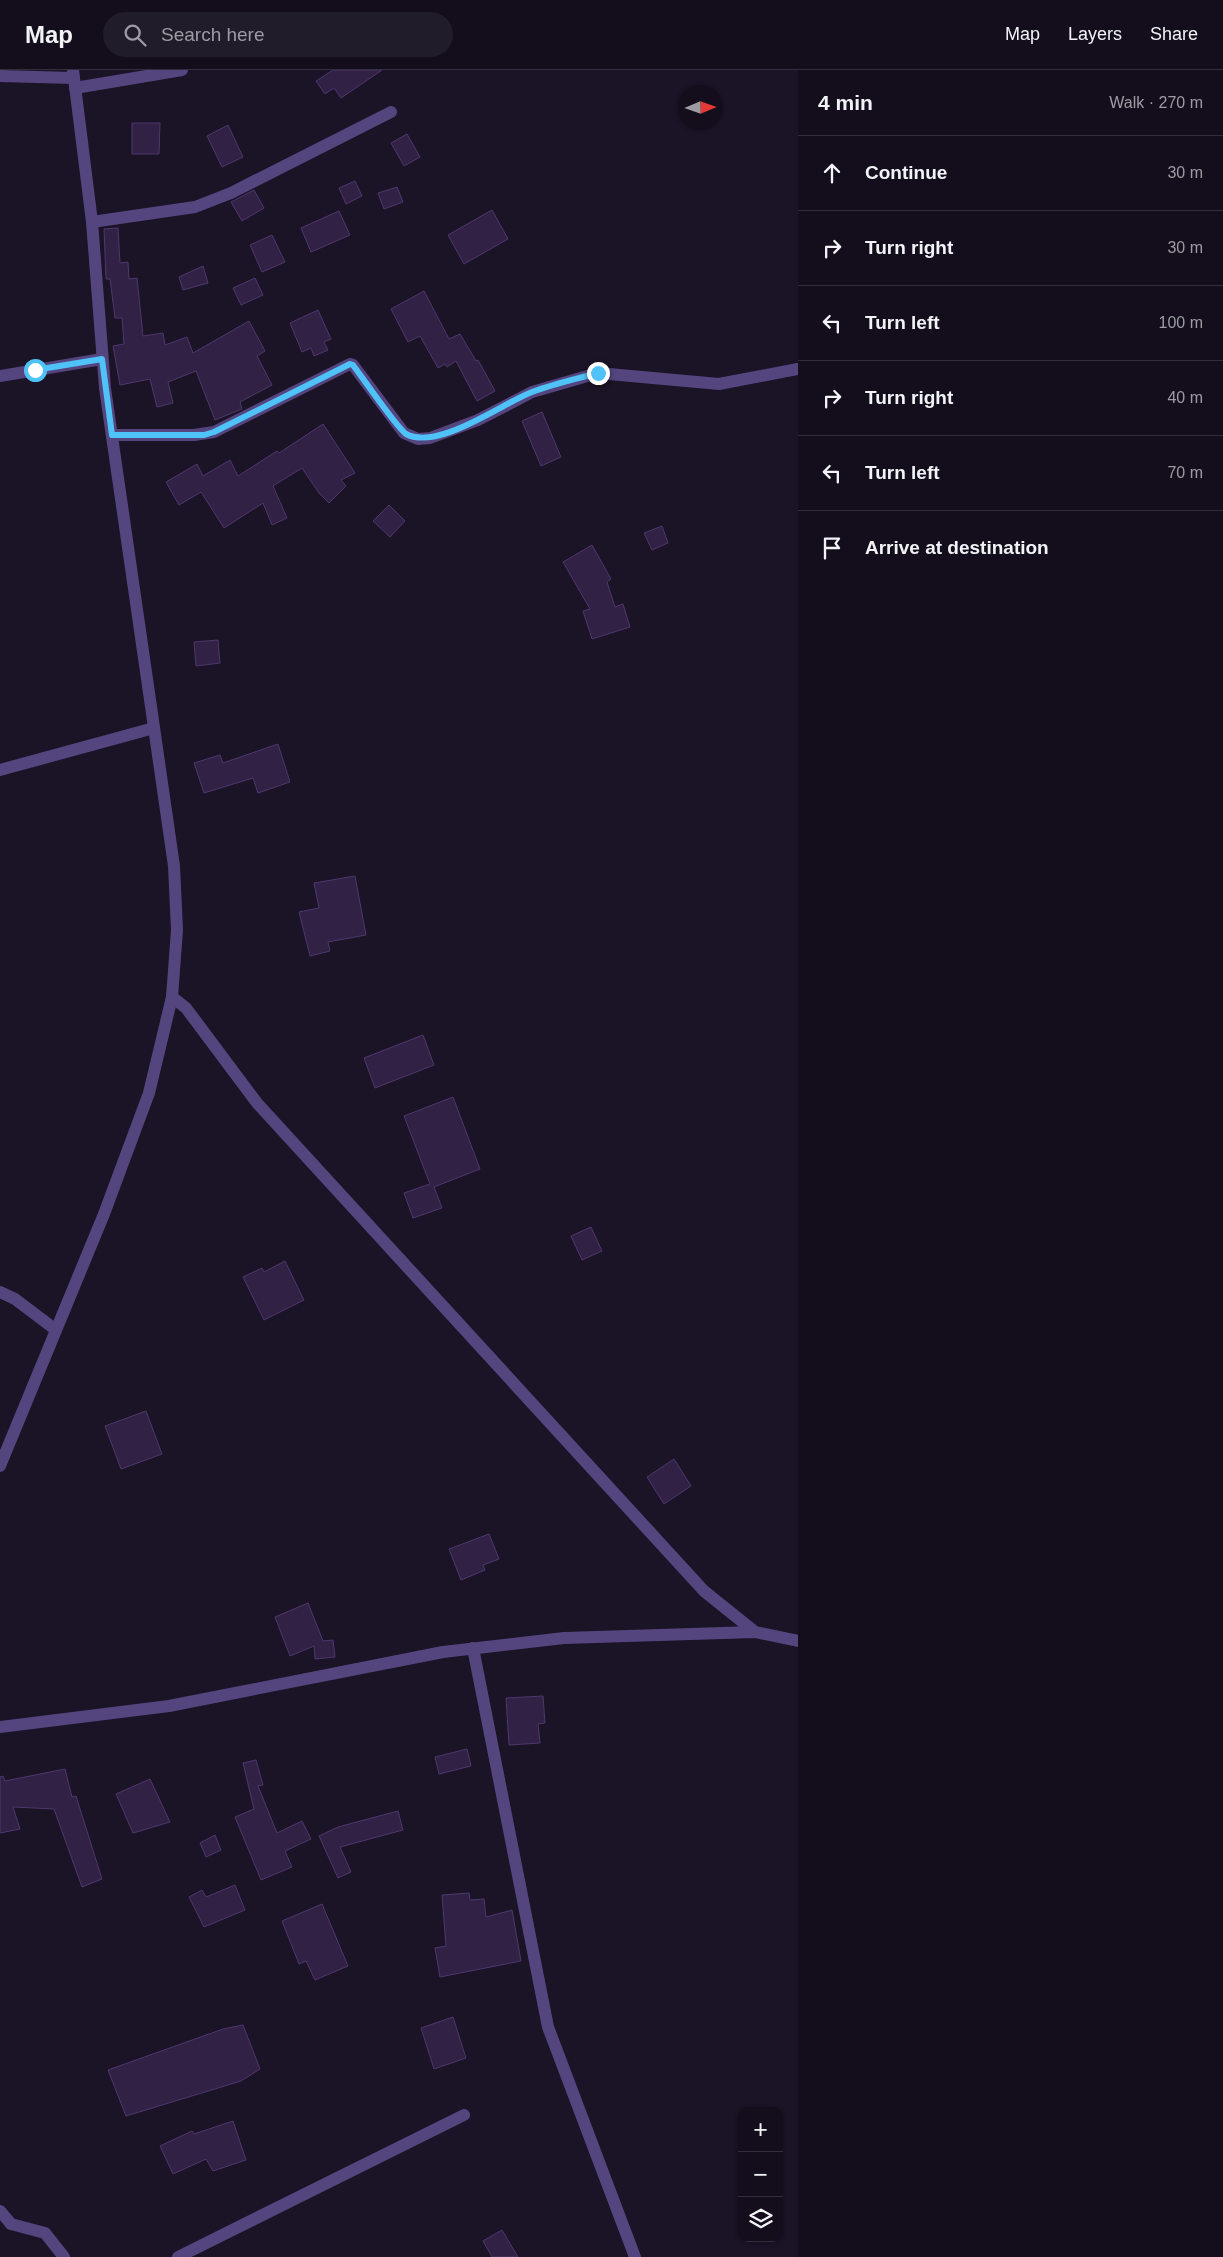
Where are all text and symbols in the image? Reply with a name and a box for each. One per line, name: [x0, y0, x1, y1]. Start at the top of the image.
search box: [103, 12, 453, 57]
text: Map: [25, 21, 73, 48]
icon: search: [121, 21, 149, 49]
text: Search here: [161, 24, 265, 45]
text: Map: [1005, 24, 1040, 44]
text: Layers: [1068, 24, 1122, 44]
text: Share: [1150, 24, 1198, 44]
north arrow: [678, 85, 723, 130]
text: 4 min: [818, 91, 873, 114]
text: Walk · 270 m: [1109, 94, 1203, 111]
icon: ahead: [818, 159, 846, 187]
text: Continue: [865, 162, 947, 183]
text: 30 m: [1167, 164, 1203, 181]
icon: right: [818, 234, 846, 262]
text: Turn right: [865, 237, 953, 258]
text: 30 m: [1167, 239, 1203, 256]
icon: left: [818, 309, 846, 337]
text: Turn left: [865, 312, 940, 333]
text: 100 m: [1159, 314, 1203, 331]
route start: [24, 359, 47, 382]
route end: [587, 362, 610, 385]
icon: right: [818, 384, 846, 412]
text: Turn right: [865, 387, 953, 408]
text: 40 m: [1167, 389, 1203, 406]
icon: left: [818, 459, 846, 487]
text: Turn left: [865, 462, 940, 483]
text: 70 m: [1167, 464, 1203, 481]
icon: arrive: [818, 534, 846, 562]
text: Arrive at destination: [865, 537, 1049, 558]
map controls: [738, 2107, 783, 2242]
button: +: [738, 2107, 783, 2152]
button: −: [738, 2152, 783, 2197]
button: layers: [738, 2197, 783, 2242]

